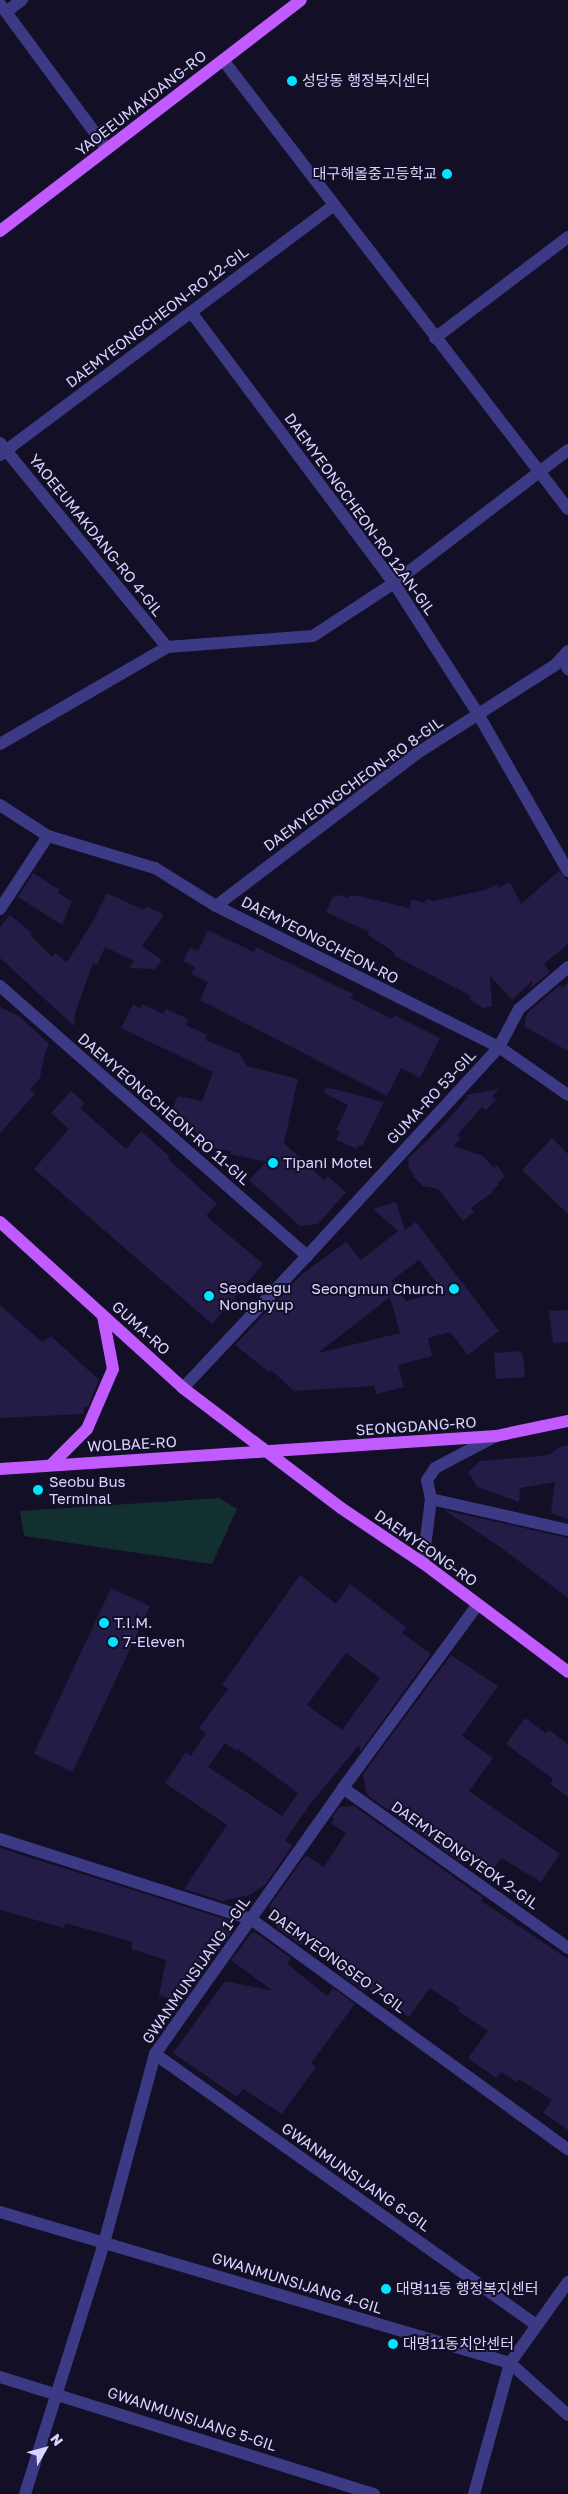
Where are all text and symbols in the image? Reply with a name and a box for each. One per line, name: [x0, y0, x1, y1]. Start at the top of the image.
street label: YAOEEUMAKDANG-RO: [72, 46, 210, 160]
place label: 성당동 행정복지센터: [302, 72, 430, 90]
marker: 성당동 행정복지센터: [286, 75, 298, 87]
place label: 대구해올중고등학교: [313, 165, 437, 183]
marker: 대구해올중고등학교: [441, 168, 453, 180]
street label: DAEMYEONGCHEON-RO 12-GIL: [62, 243, 252, 391]
street label: DAEMYEONGCHEON-RO 12AN-GIL: [281, 410, 439, 618]
street label: YAOEEUMAKDANG-RO 4-GIL: [25, 450, 167, 620]
street label: DAEMYEONGCHEON-RO 8-GIL: [260, 713, 446, 855]
street label: DAEMYEONGCHEON-RO: [238, 892, 402, 988]
street label: DAEMYEONGCHEON-RO 11-GIL: [74, 1029, 254, 1189]
street label: GUMA-RO 53-GIL: [383, 1046, 479, 1148]
place label: Tipani Motel: [283, 1154, 372, 1172]
marker: Tipani Motel: [267, 1157, 279, 1169]
place label: Seodaegu Nonghyup: [219, 1278, 293, 1313]
place label: Seongmun Church: [311, 1280, 444, 1298]
marker: Seongmun Church: [448, 1283, 460, 1295]
marker: Seodaegu Nonghyup: [203, 1290, 215, 1302]
street label: GUMA-RO: [108, 1297, 174, 1359]
street label: SEONGDANG-RO: [355, 1413, 477, 1439]
street label: WOLBAE-RO: [87, 1433, 177, 1455]
place label: Seobu Bus Terminal: [49, 1472, 125, 1507]
marker: Seobu Bus Terminal: [31, 1483, 45, 1497]
street label: DAEMYEONG-RO: [371, 1506, 481, 1590]
place label: T.I.M.: [114, 1614, 153, 1632]
marker: T.I.M.: [98, 1617, 110, 1629]
place label: 7-Eleven: [123, 1633, 185, 1651]
marker: 7-Eleven: [107, 1636, 119, 1648]
street label: DAEMYEONGYEOK 2-GIL: [388, 1797, 542, 1913]
street label: GWANMUNSIJANG 1-GIL: [138, 1893, 254, 2047]
street label: DAEMYEONGSEO 7-GIL: [265, 1905, 409, 2017]
street label: GWANMUNSIJANG 6-GIL: [278, 2119, 434, 2235]
street label: GWANMUNSIJANG 4-GIL: [210, 2248, 384, 2318]
place label: 대명11동 행정복지센터: [396, 2280, 538, 2298]
marker: 대명11동 행정복지센터: [380, 2283, 392, 2295]
place label: 대명11동치안센터: [403, 2335, 514, 2353]
marker: 대명11동치안센터: [387, 2338, 399, 2350]
street label: GWANMUNSIJANG 5-GIL: [105, 2383, 279, 2455]
north arrow: [20, 2424, 70, 2474]
text: N: [47, 2430, 67, 2449]

